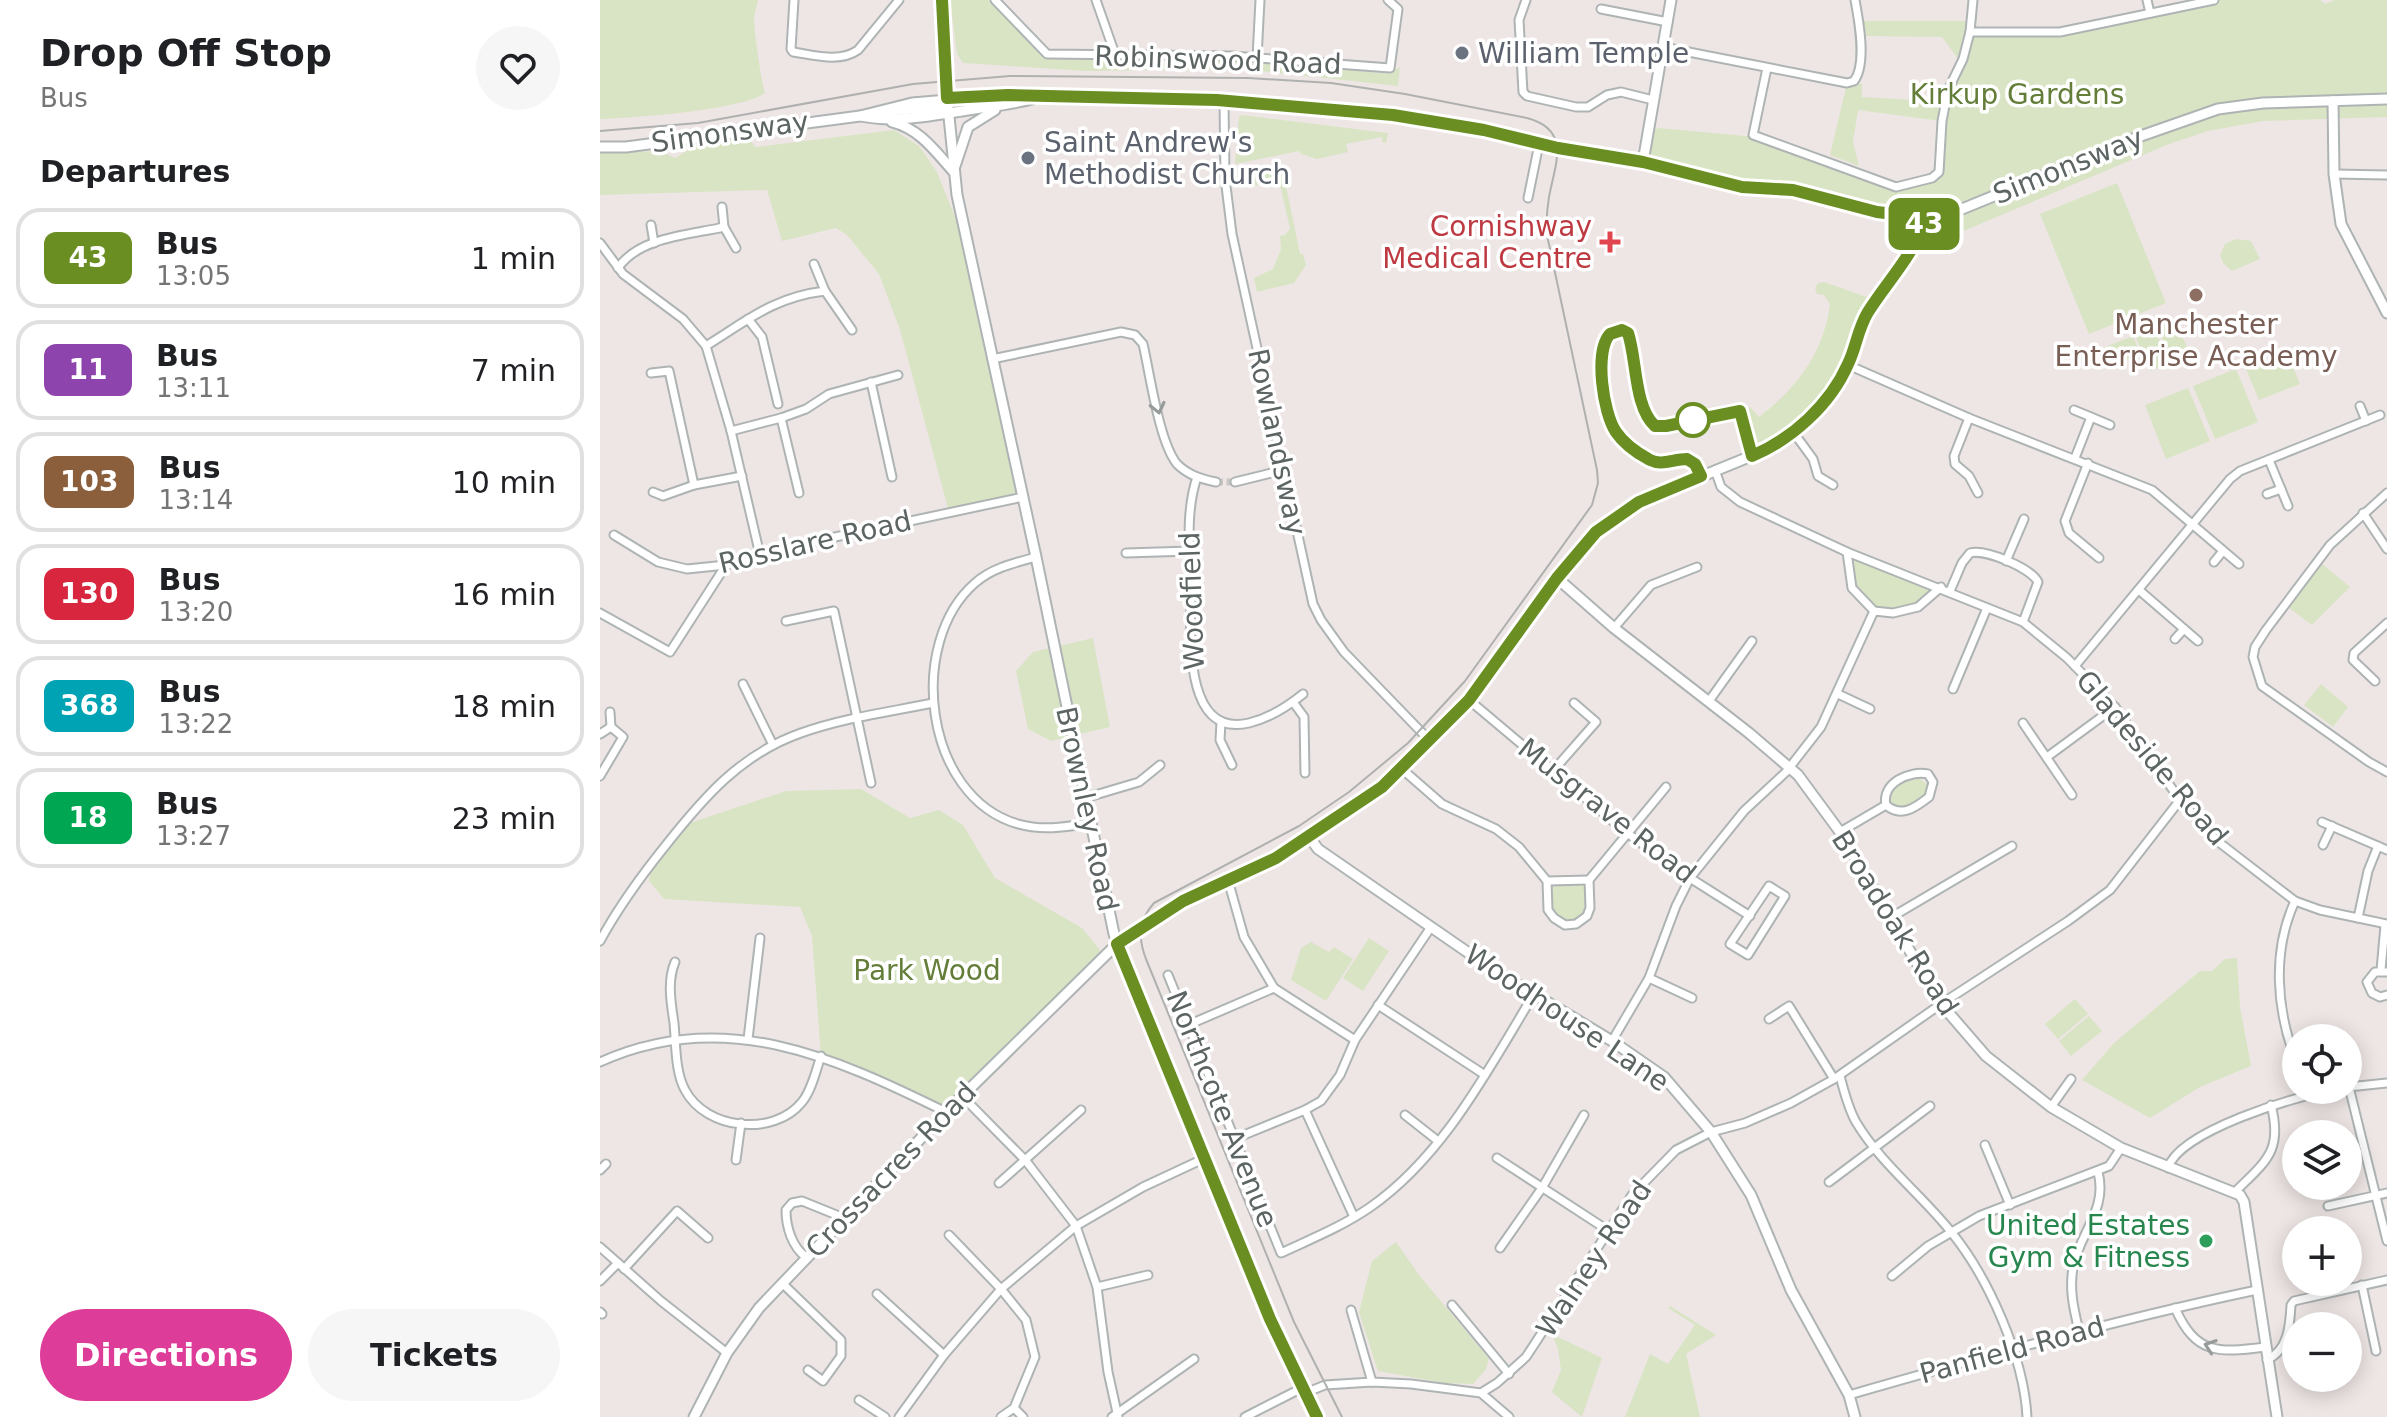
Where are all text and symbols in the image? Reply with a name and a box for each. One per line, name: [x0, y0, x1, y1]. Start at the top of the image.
button: heart: [476, 26, 560, 110]
text: Drop Off Stop: [40, 31, 332, 75]
place label: William Temple: [1478, 37, 1689, 70]
street label: Robinswood Road: [1094, 39, 1342, 81]
marker: William Temple: [1453, 44, 1471, 62]
park label: Kirkup Gardens: [1910, 78, 2124, 111]
text: Bus: [40, 83, 88, 113]
street label: Simonsway: [649, 105, 811, 159]
street label: Simonsway: [1988, 121, 2148, 211]
place label: Saint Andrew's Methodist Church: [1044, 126, 1290, 191]
marker: Saint Andrew's Methodist Church: [1019, 149, 1037, 167]
text: Departures: [40, 154, 230, 189]
line badge: 43: [1888, 198, 1960, 250]
text: 43: [1905, 207, 1943, 240]
place label: Cornishway Medical Centre: [1382, 210, 1592, 275]
text: Bus: [156, 226, 218, 261]
marker: Cornishway Medical Centre: [1599, 231, 1621, 253]
text: 43: [69, 241, 107, 274]
text: 1 min: [471, 241, 556, 276]
text: 13:05: [156, 261, 231, 291]
marker: Manchester Enterprise Academy: [2187, 286, 2205, 304]
place label: Manchester Enterprise Academy: [2055, 308, 2338, 373]
text: Bus: [156, 338, 218, 373]
street label: Rowlandsway: [1241, 346, 1313, 538]
text: 11: [69, 353, 107, 386]
text: 7 min: [471, 353, 556, 388]
text: 13:11: [156, 373, 231, 403]
one-way arrow: [1149, 401, 1166, 415]
unlabelled marker: [1676, 403, 1710, 437]
text: Bus: [158, 450, 221, 485]
text: 103: [60, 465, 118, 498]
text: 10 min: [452, 465, 556, 500]
text: 13:14: [158, 485, 233, 515]
street label: Rosslare Road: [715, 504, 915, 580]
street label: Woodfield: [1173, 531, 1211, 671]
text: Bus: [158, 562, 221, 597]
text: 130: [60, 577, 118, 610]
text: 16 min: [452, 577, 556, 612]
text: 13:20: [158, 597, 233, 627]
street label: Gladeside Road: [2069, 664, 2235, 852]
text: Bus: [158, 674, 221, 709]
text: 368: [60, 689, 118, 722]
text: 18 min: [452, 689, 556, 724]
street label: Brownley Road: [1049, 704, 1125, 914]
text: 13:22: [158, 709, 233, 739]
street label: Musgrave Road: [1512, 732, 1702, 890]
text: Bus: [156, 786, 218, 821]
text: 18: [69, 801, 107, 834]
text: 23 min: [452, 801, 556, 836]
text: 13:27: [156, 821, 231, 851]
street label: Broadoak Road: [1825, 824, 1965, 1022]
street label: Woodhouse Lane: [1459, 937, 1675, 1099]
park label: Park Wood: [853, 954, 1001, 987]
street label: Northcote Avenue: [1160, 986, 1284, 1232]
map controls: [2282, 1024, 2362, 1392]
button: locate: [2282, 1024, 2362, 1104]
street label: Crossacres Road: [799, 1075, 983, 1265]
button: layers: [2282, 1120, 2362, 1200]
street label: Walney Road: [1530, 1175, 1658, 1343]
place label: United Estates Gym & Fitness: [1986, 1209, 2190, 1274]
button: +: [2282, 1216, 2362, 1296]
marker: United Estates Gym & Fitness: [2197, 1232, 2215, 1250]
button: Directions: [40, 1309, 292, 1401]
button: Tickets: [308, 1309, 560, 1401]
street label: Panfield Road: [1916, 1309, 2108, 1391]
button: −: [2282, 1312, 2362, 1392]
one-way arrow: [2204, 1340, 2218, 1356]

